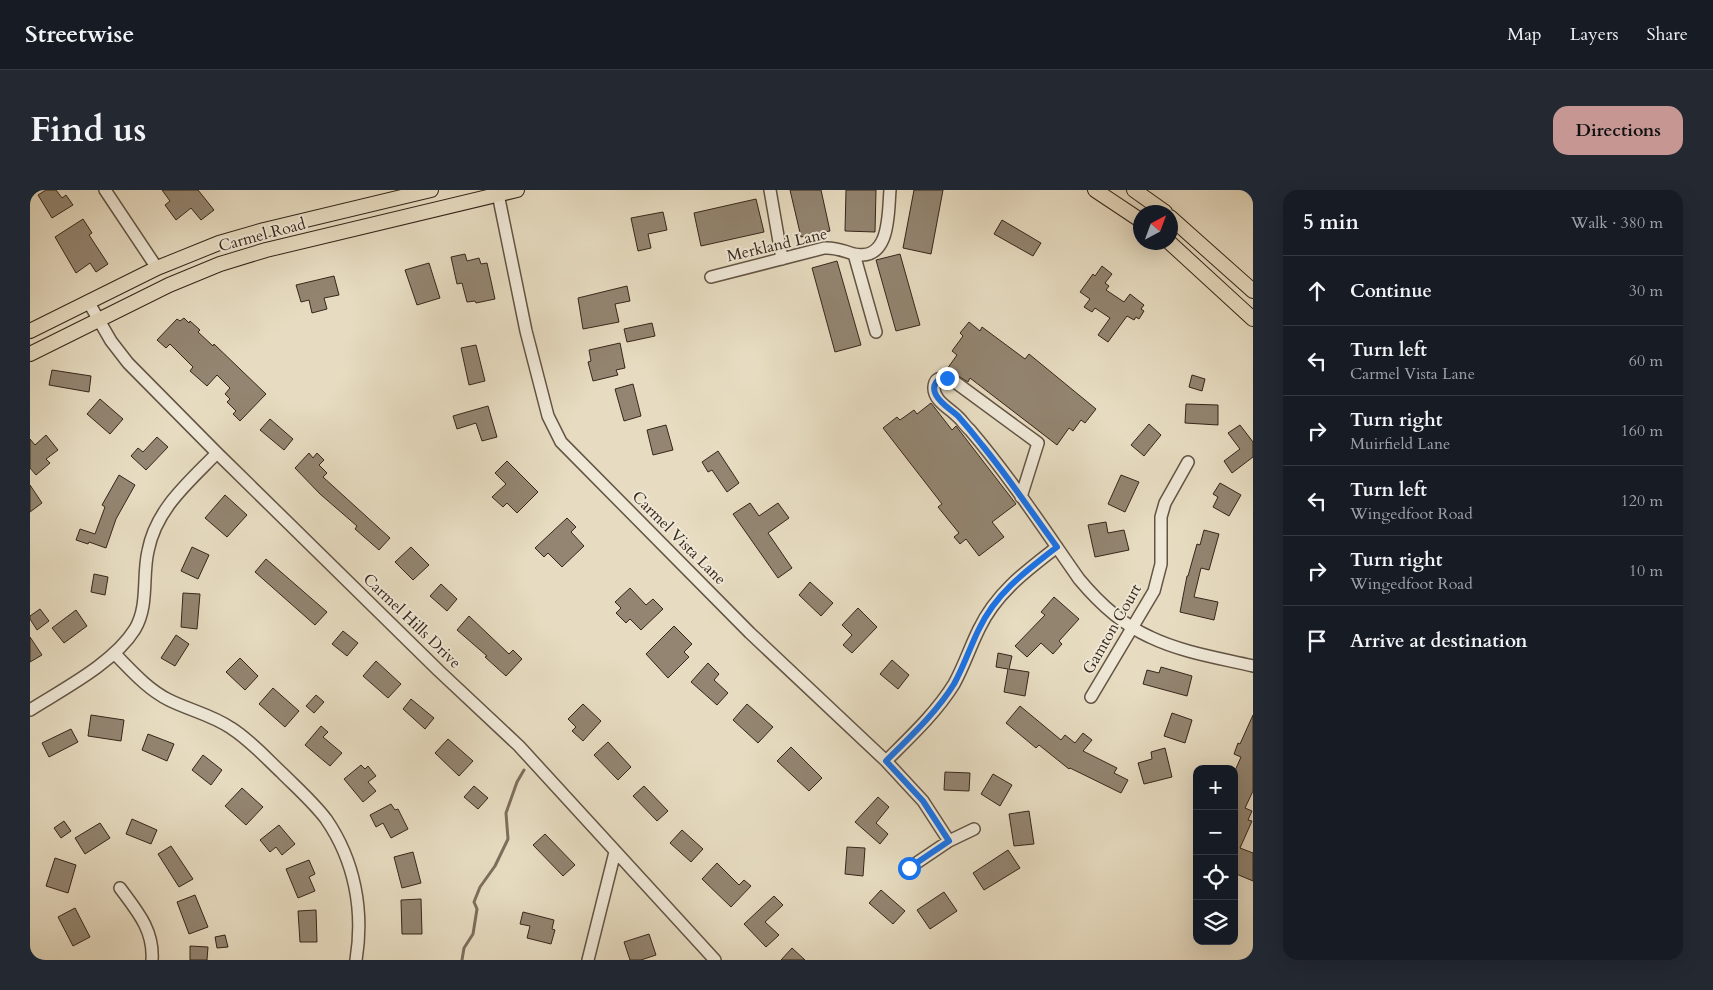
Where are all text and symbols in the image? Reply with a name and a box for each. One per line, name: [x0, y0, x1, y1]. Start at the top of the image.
text: Streetwise: [25, 18, 134, 51]
text: Map: [1507, 22, 1542, 47]
text: Layers: [1570, 22, 1619, 47]
text: Share: [1647, 22, 1688, 47]
text: Find us: [30, 106, 146, 154]
button: Directions: [1553, 106, 1683, 155]
north arrow: [1133, 205, 1178, 250]
text: 5 min: [1303, 208, 1359, 237]
text: Walk · 380 m: [1571, 212, 1663, 234]
street label: Carmel Road: [216, 213, 308, 257]
street label: Merkland Lane: [725, 223, 829, 267]
icon: ahead: [1303, 277, 1331, 305]
text: Continue: [1350, 278, 1432, 304]
text: 30 m: [1629, 280, 1663, 302]
text: Turn left: [1350, 337, 1427, 363]
icon: left: [1303, 347, 1331, 375]
text: 60 m: [1629, 350, 1663, 372]
text: Carmel Vista Lane: [1350, 363, 1475, 385]
route end: [936, 367, 959, 390]
text: Turn right: [1350, 407, 1442, 433]
icon: right: [1303, 417, 1331, 445]
text: 160 m: [1621, 420, 1663, 442]
text: Muirfield Lane: [1350, 433, 1450, 455]
text: Turn left: [1350, 477, 1427, 503]
street label: Carmel Vista Lane: [627, 486, 731, 590]
icon: left: [1303, 487, 1331, 515]
text: 120 m: [1621, 490, 1663, 512]
text: Wingedfoot Road: [1350, 503, 1473, 525]
text: Turn right: [1350, 547, 1442, 573]
icon: right: [1303, 557, 1331, 585]
text: 10 m: [1629, 560, 1663, 582]
street label: Carmel Hills Drive: [358, 568, 466, 674]
text: Wingedfoot Road: [1350, 573, 1473, 595]
street label: Gamton Court: [1077, 580, 1147, 678]
icon: arrive: [1303, 627, 1331, 655]
text: Arrive at destination: [1350, 628, 1527, 654]
map controls: [1193, 765, 1238, 945]
button: +: [1193, 765, 1238, 810]
button: −: [1193, 810, 1238, 855]
button: locate: [1193, 855, 1238, 900]
route start: [898, 857, 921, 880]
button: layers: [1193, 900, 1238, 945]

